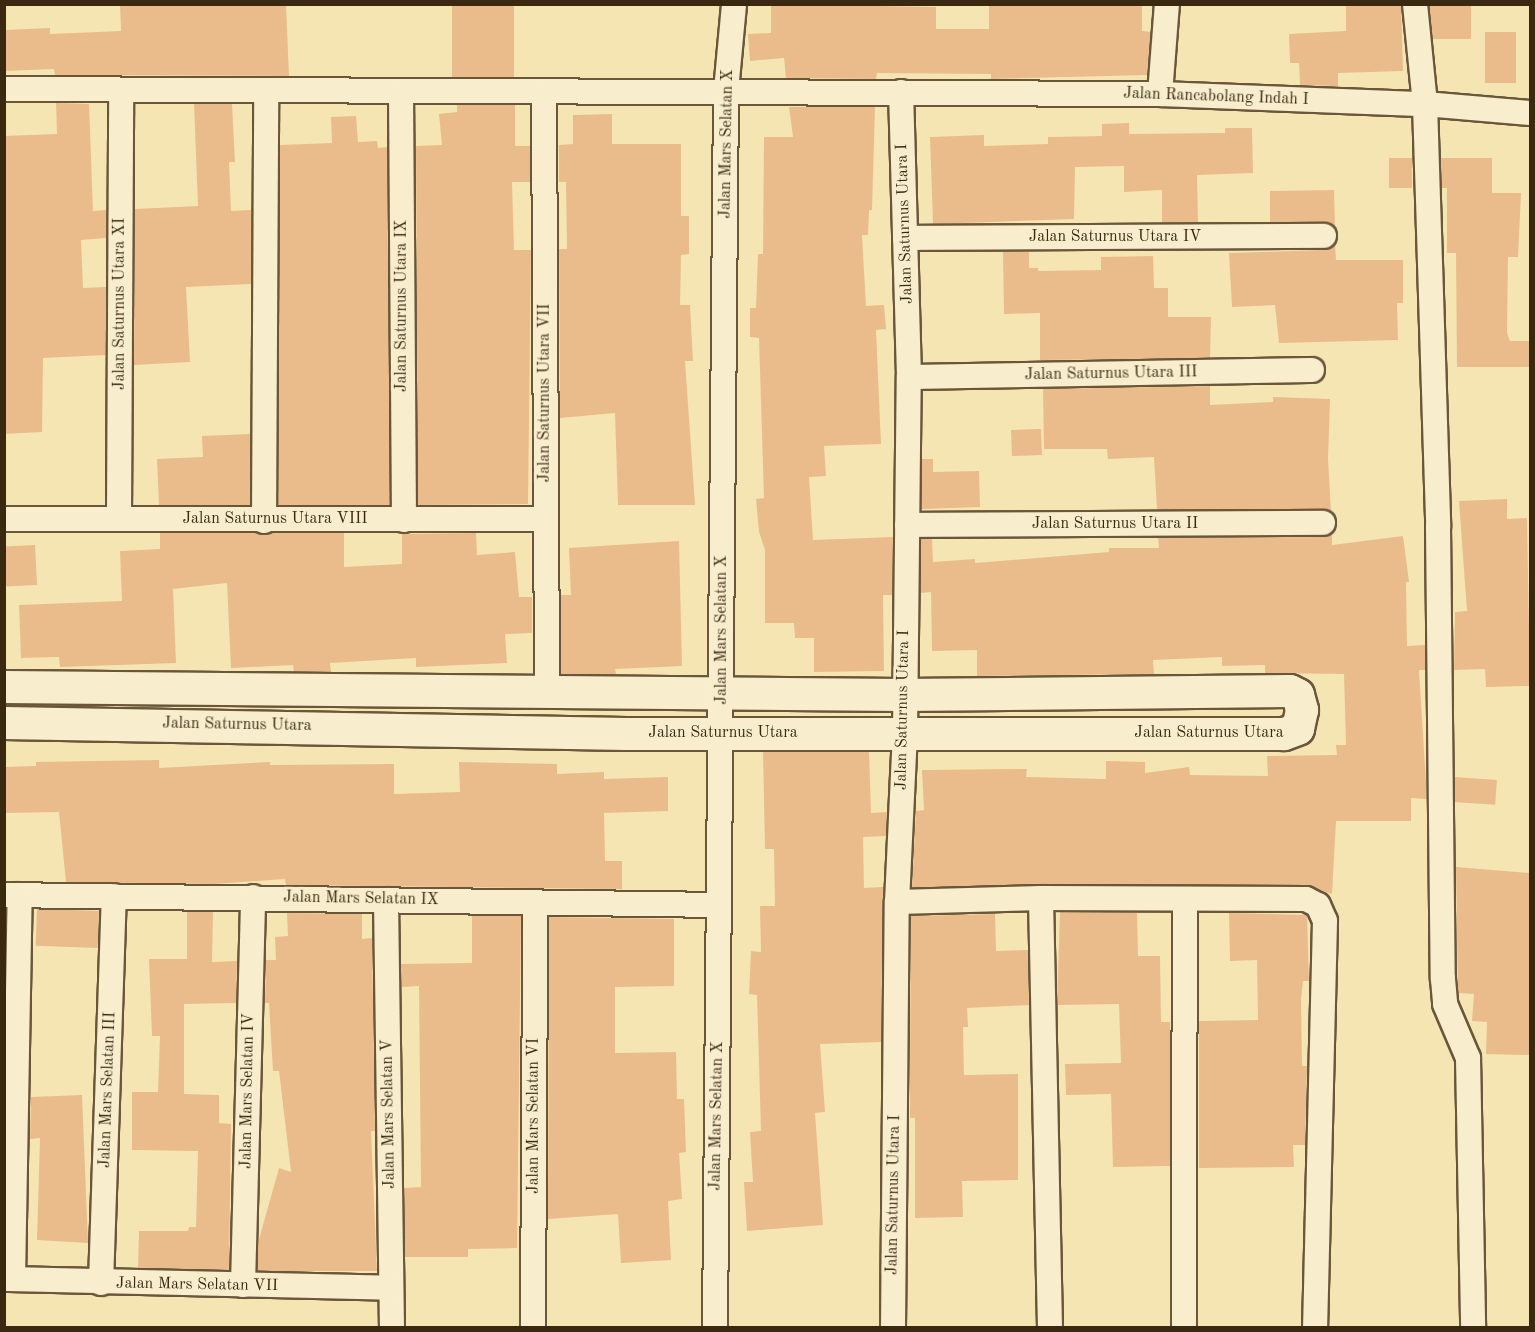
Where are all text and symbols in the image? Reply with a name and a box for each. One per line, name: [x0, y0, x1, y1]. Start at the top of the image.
street label: Jalan Mars Selatan X: [716, 69, 738, 219]
street label: Jalan Rancabolang Indah I: [1123, 84, 1309, 110]
street label: Jalan Saturnus Utara I: [893, 144, 917, 304]
street label: Jalan Saturnus Utara XI: [110, 218, 130, 390]
street label: Jalan Saturnus Utara IX: [392, 220, 412, 392]
street label: Jalan Saturnus Utara IV: [1029, 227, 1201, 247]
street label: Jalan Saturnus Utara VII: [535, 304, 555, 482]
street label: Jalan Saturnus Utara III: [1024, 363, 1198, 385]
street label: Jalan Saturnus Utara VIII: [182, 509, 368, 529]
street label: Jalan Saturnus Utara II: [1032, 514, 1198, 534]
street label: Jalan Mars Selatan X: [712, 555, 732, 705]
street label: Jalan Saturnus Utara I: [892, 630, 914, 790]
street label: Jalan Saturnus Utara: [162, 714, 312, 736]
street label: Jalan Saturnus Utara: [648, 723, 798, 743]
street label: Jalan Saturnus Utara: [1134, 723, 1284, 743]
street label: Jalan Mars Selatan IX: [283, 888, 439, 910]
street label: Jalan Mars Selatan III: [96, 1012, 120, 1168]
street label: Jalan Mars Selatan IV: [237, 1013, 259, 1169]
street label: Jalan Mars Selatan VI: [524, 1038, 544, 1194]
street label: Jalan Mars Selatan V: [378, 1039, 400, 1189]
street label: Jalan Mars Selatan X: [706, 1041, 728, 1191]
street label: Jalan Saturnus Utara I: [883, 1115, 905, 1275]
street label: Jalan Mars Selatan VII: [116, 1274, 278, 1296]

